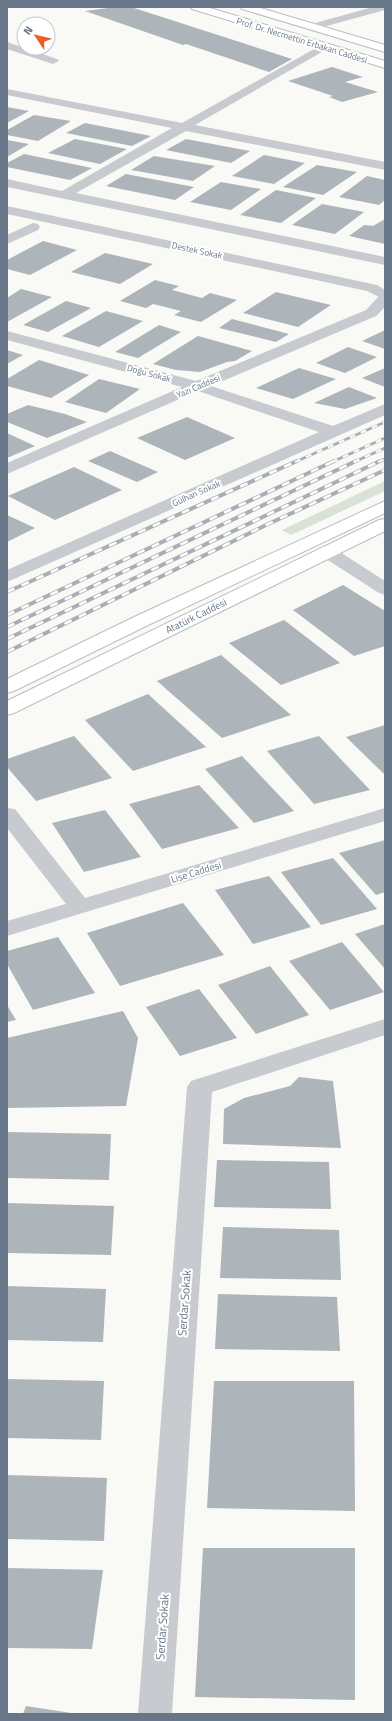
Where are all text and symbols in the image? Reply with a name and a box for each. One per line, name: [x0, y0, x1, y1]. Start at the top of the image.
street label: Prof. Dr. Necmettin Erbakan Caddesi: [235, 14, 369, 66]
north arrow: [16, 16, 56, 56]
text: N: [19, 23, 37, 38]
street label: Destek Sokak: [171, 238, 224, 262]
street label: Doğu Sokak: [126, 361, 173, 385]
street label: Yazı Caddesi: [174, 371, 222, 401]
street label: Gülhan Sokak: [170, 476, 223, 509]
street label: Atatürk Caddesi: [163, 595, 229, 637]
street label: Lise Caddesi: [169, 857, 223, 887]
street label: Serdar Sokak: [172, 1269, 196, 1337]
street label: Serdar Sokak: [150, 1593, 174, 1661]

